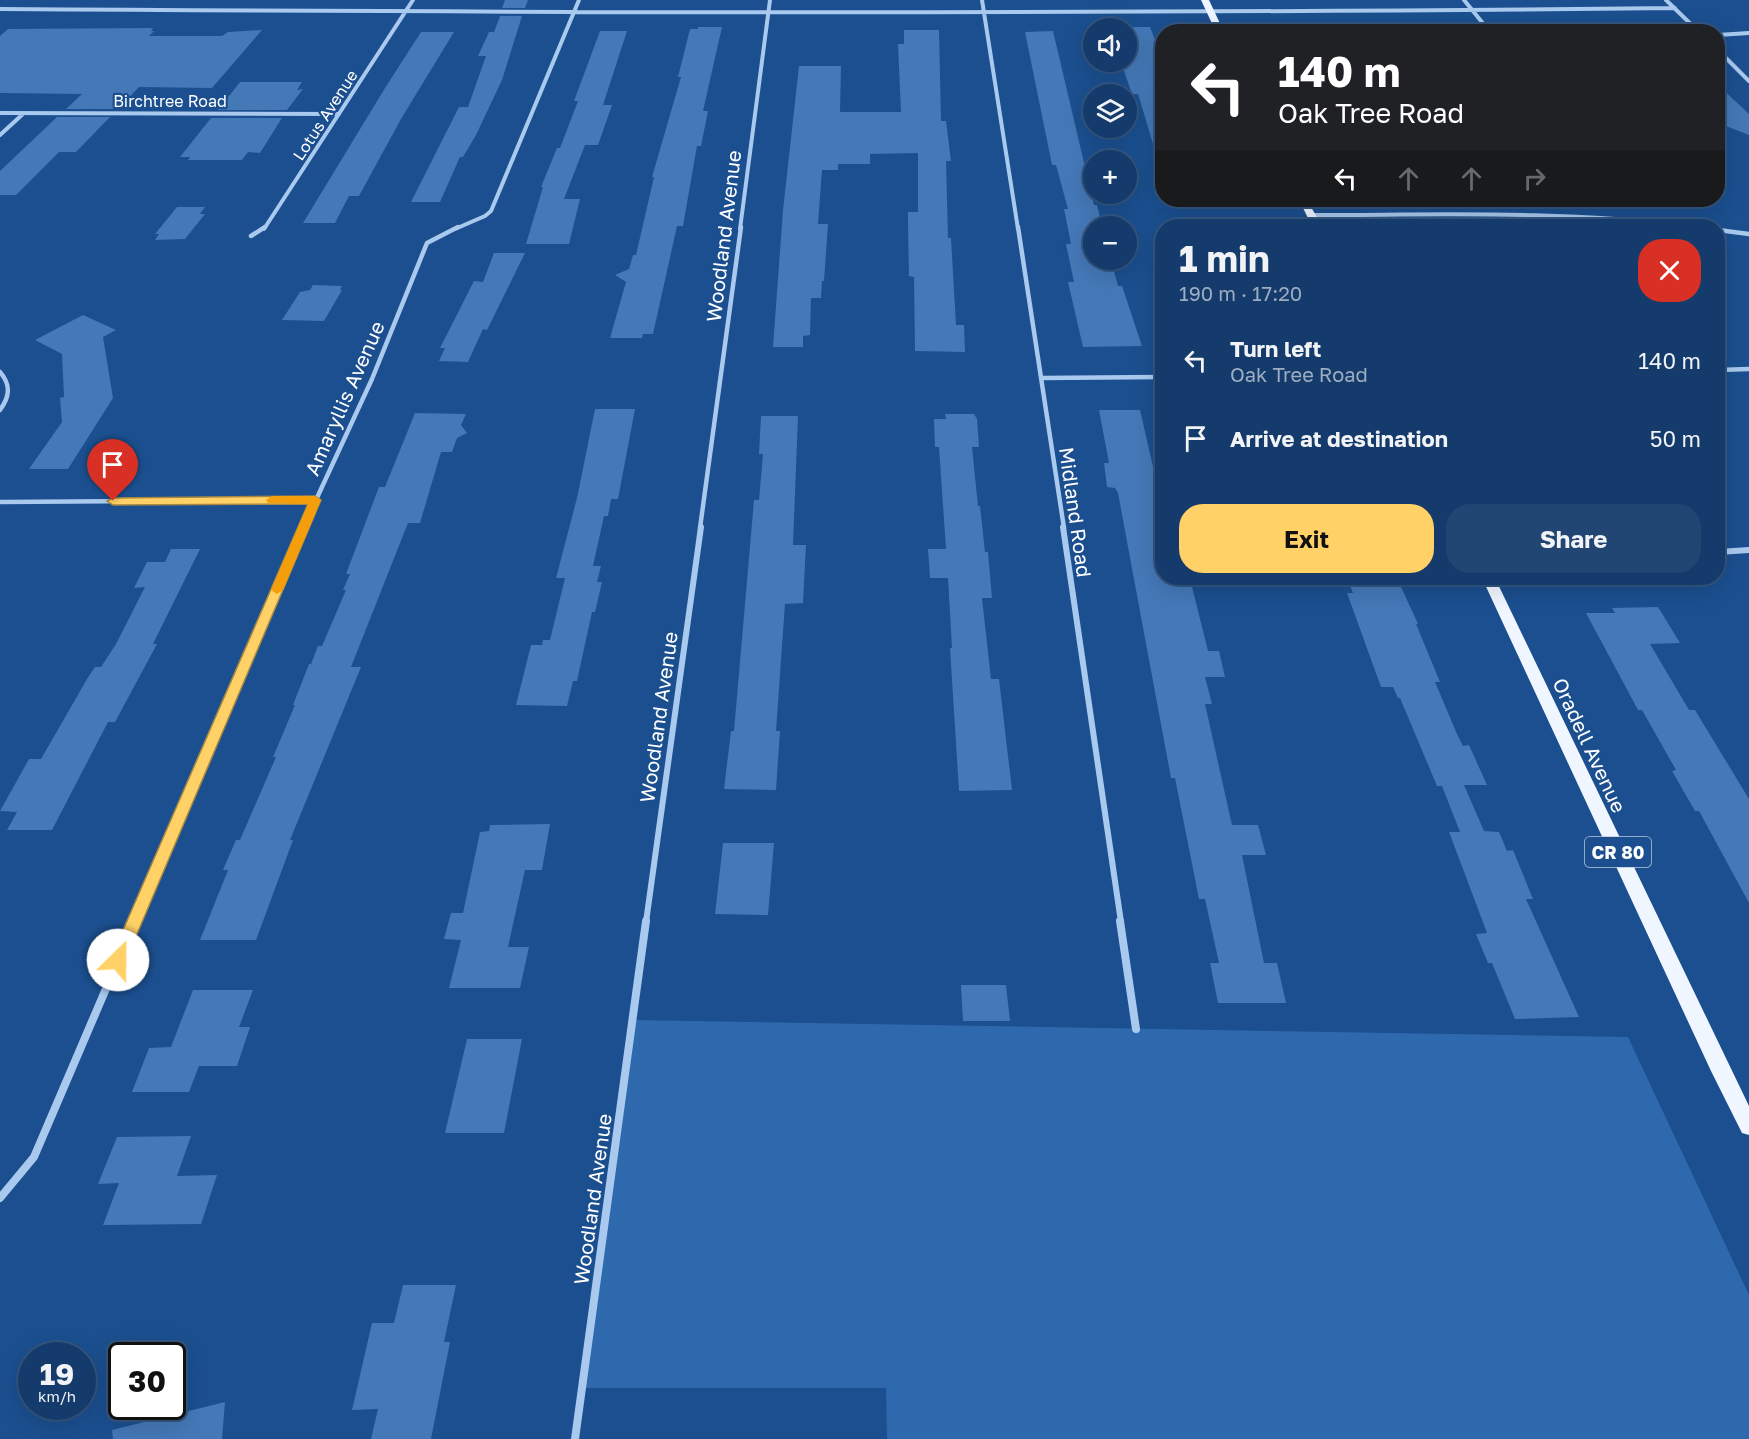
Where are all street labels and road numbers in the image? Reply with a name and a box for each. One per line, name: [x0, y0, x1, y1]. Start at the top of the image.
street label: Lotus Avenue: [288, 66, 362, 164]
street label: Birchtree Road: [113, 91, 227, 111]
street label: Woodland Avenue: [701, 149, 745, 323]
street label: Amaryllis Avenue: [299, 317, 389, 479]
street label: Midland Road: [1055, 445, 1097, 579]
street label: Woodland Avenue: [634, 630, 682, 804]
street label: Oradell Avenue: [1548, 674, 1632, 816]
road number: CR 80: [1585, 837, 1651, 867]
street label: Woodland Avenue: [568, 1112, 616, 1286]

